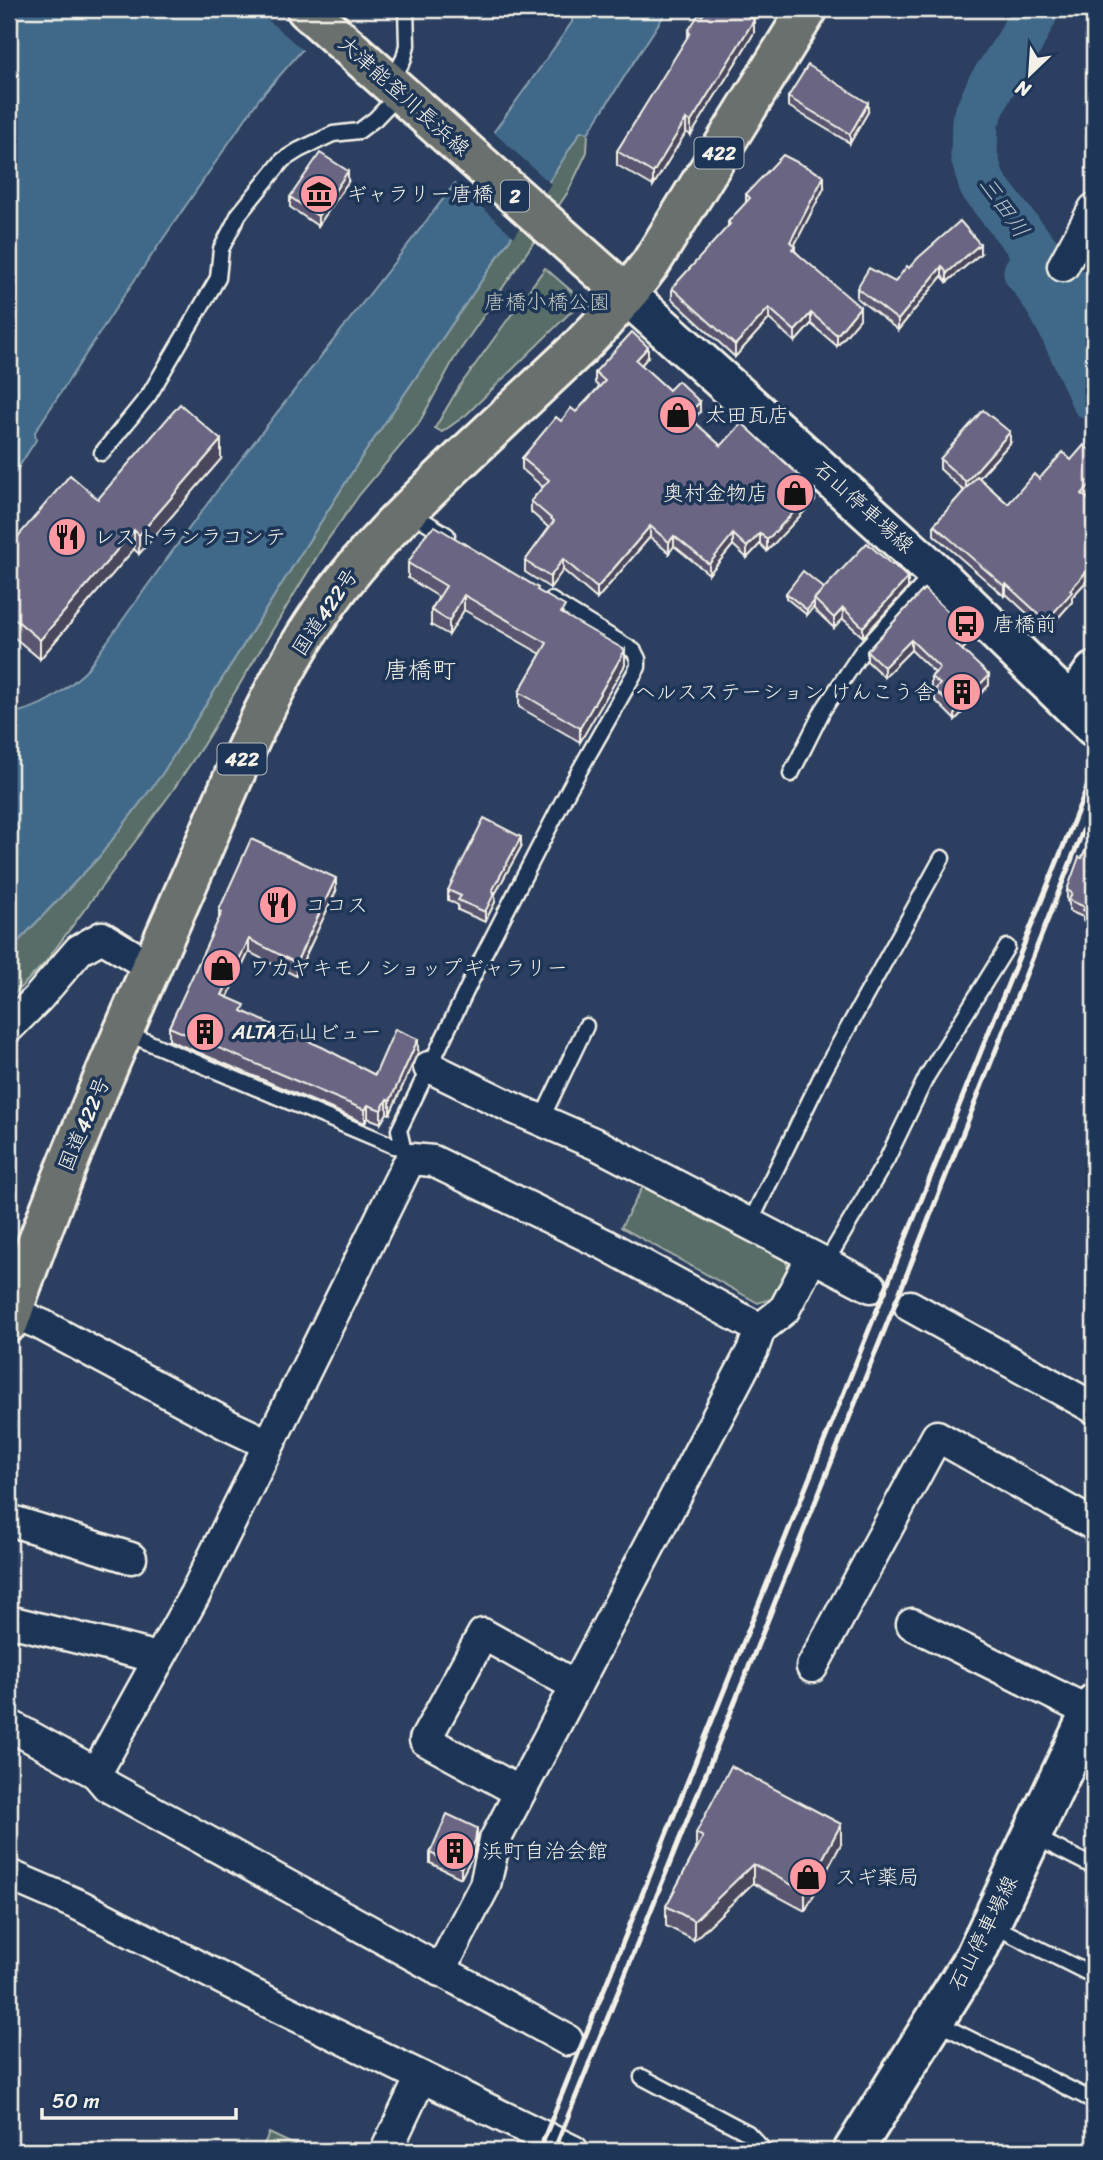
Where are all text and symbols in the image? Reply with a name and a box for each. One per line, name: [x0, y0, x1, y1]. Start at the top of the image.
street label: 大津能登川長浜線: [329, 26, 479, 166]
north arrow: [995, 38, 1064, 108]
text: N: [1009, 71, 1037, 107]
road number: 422: [694, 138, 744, 168]
water label: 三田川: [967, 167, 1041, 247]
museum icon: ギャラリー唐橋: [298, 173, 340, 215]
place label: ギャラリー唐橋: [346, 175, 493, 213]
road number: 2: [501, 180, 529, 212]
park label: 唐橋小橋公園: [484, 283, 610, 321]
shop icon: 太田瓦店: [657, 394, 699, 436]
place label: 太田瓦店: [705, 396, 789, 434]
street label: 石山停車場線: [804, 451, 924, 563]
shop icon: 奥村金物店: [774, 472, 816, 514]
place label: 奥村金物店: [663, 474, 768, 512]
restaurant icon: レストランラコンテ: [46, 516, 88, 558]
place label: レストランラコンテ: [94, 518, 286, 556]
street label: 国道422号: [281, 560, 369, 664]
bus stop icon: 唐橋前: [945, 603, 987, 645]
place label: 唐橋前: [993, 605, 1056, 643]
district label: 唐橋町: [384, 649, 456, 691]
building icon: ヘルスステーション けんこう舎: [941, 671, 983, 713]
place label: ヘルスステーション けんこう舎: [635, 673, 935, 711]
road number: 422: [218, 744, 266, 774]
restaurant icon: ココス: [257, 884, 299, 926]
place label: ココス: [305, 886, 368, 924]
shop icon: ワカヤキモノ ショップギャラリー: [201, 947, 243, 989]
place label: ワカヤキモノ ショップギャラリー: [249, 949, 568, 987]
building icon: ALTA石山ビュー: [184, 1011, 226, 1053]
place label: ALTA石山ビュー: [231, 1013, 382, 1051]
street label: 国道422号: [47, 1070, 121, 1178]
building icon: 浜町自治会館: [434, 1830, 476, 1872]
place label: 浜町自治会館: [482, 1832, 608, 1870]
shop icon: スギ薬局: [787, 1856, 829, 1898]
place label: スギ薬局: [835, 1858, 919, 1896]
street label: 石山停車場線: [937, 1868, 1029, 1998]
scale bar: [42, 2076, 236, 2120]
text: 50 m: [52, 2082, 100, 2120]

